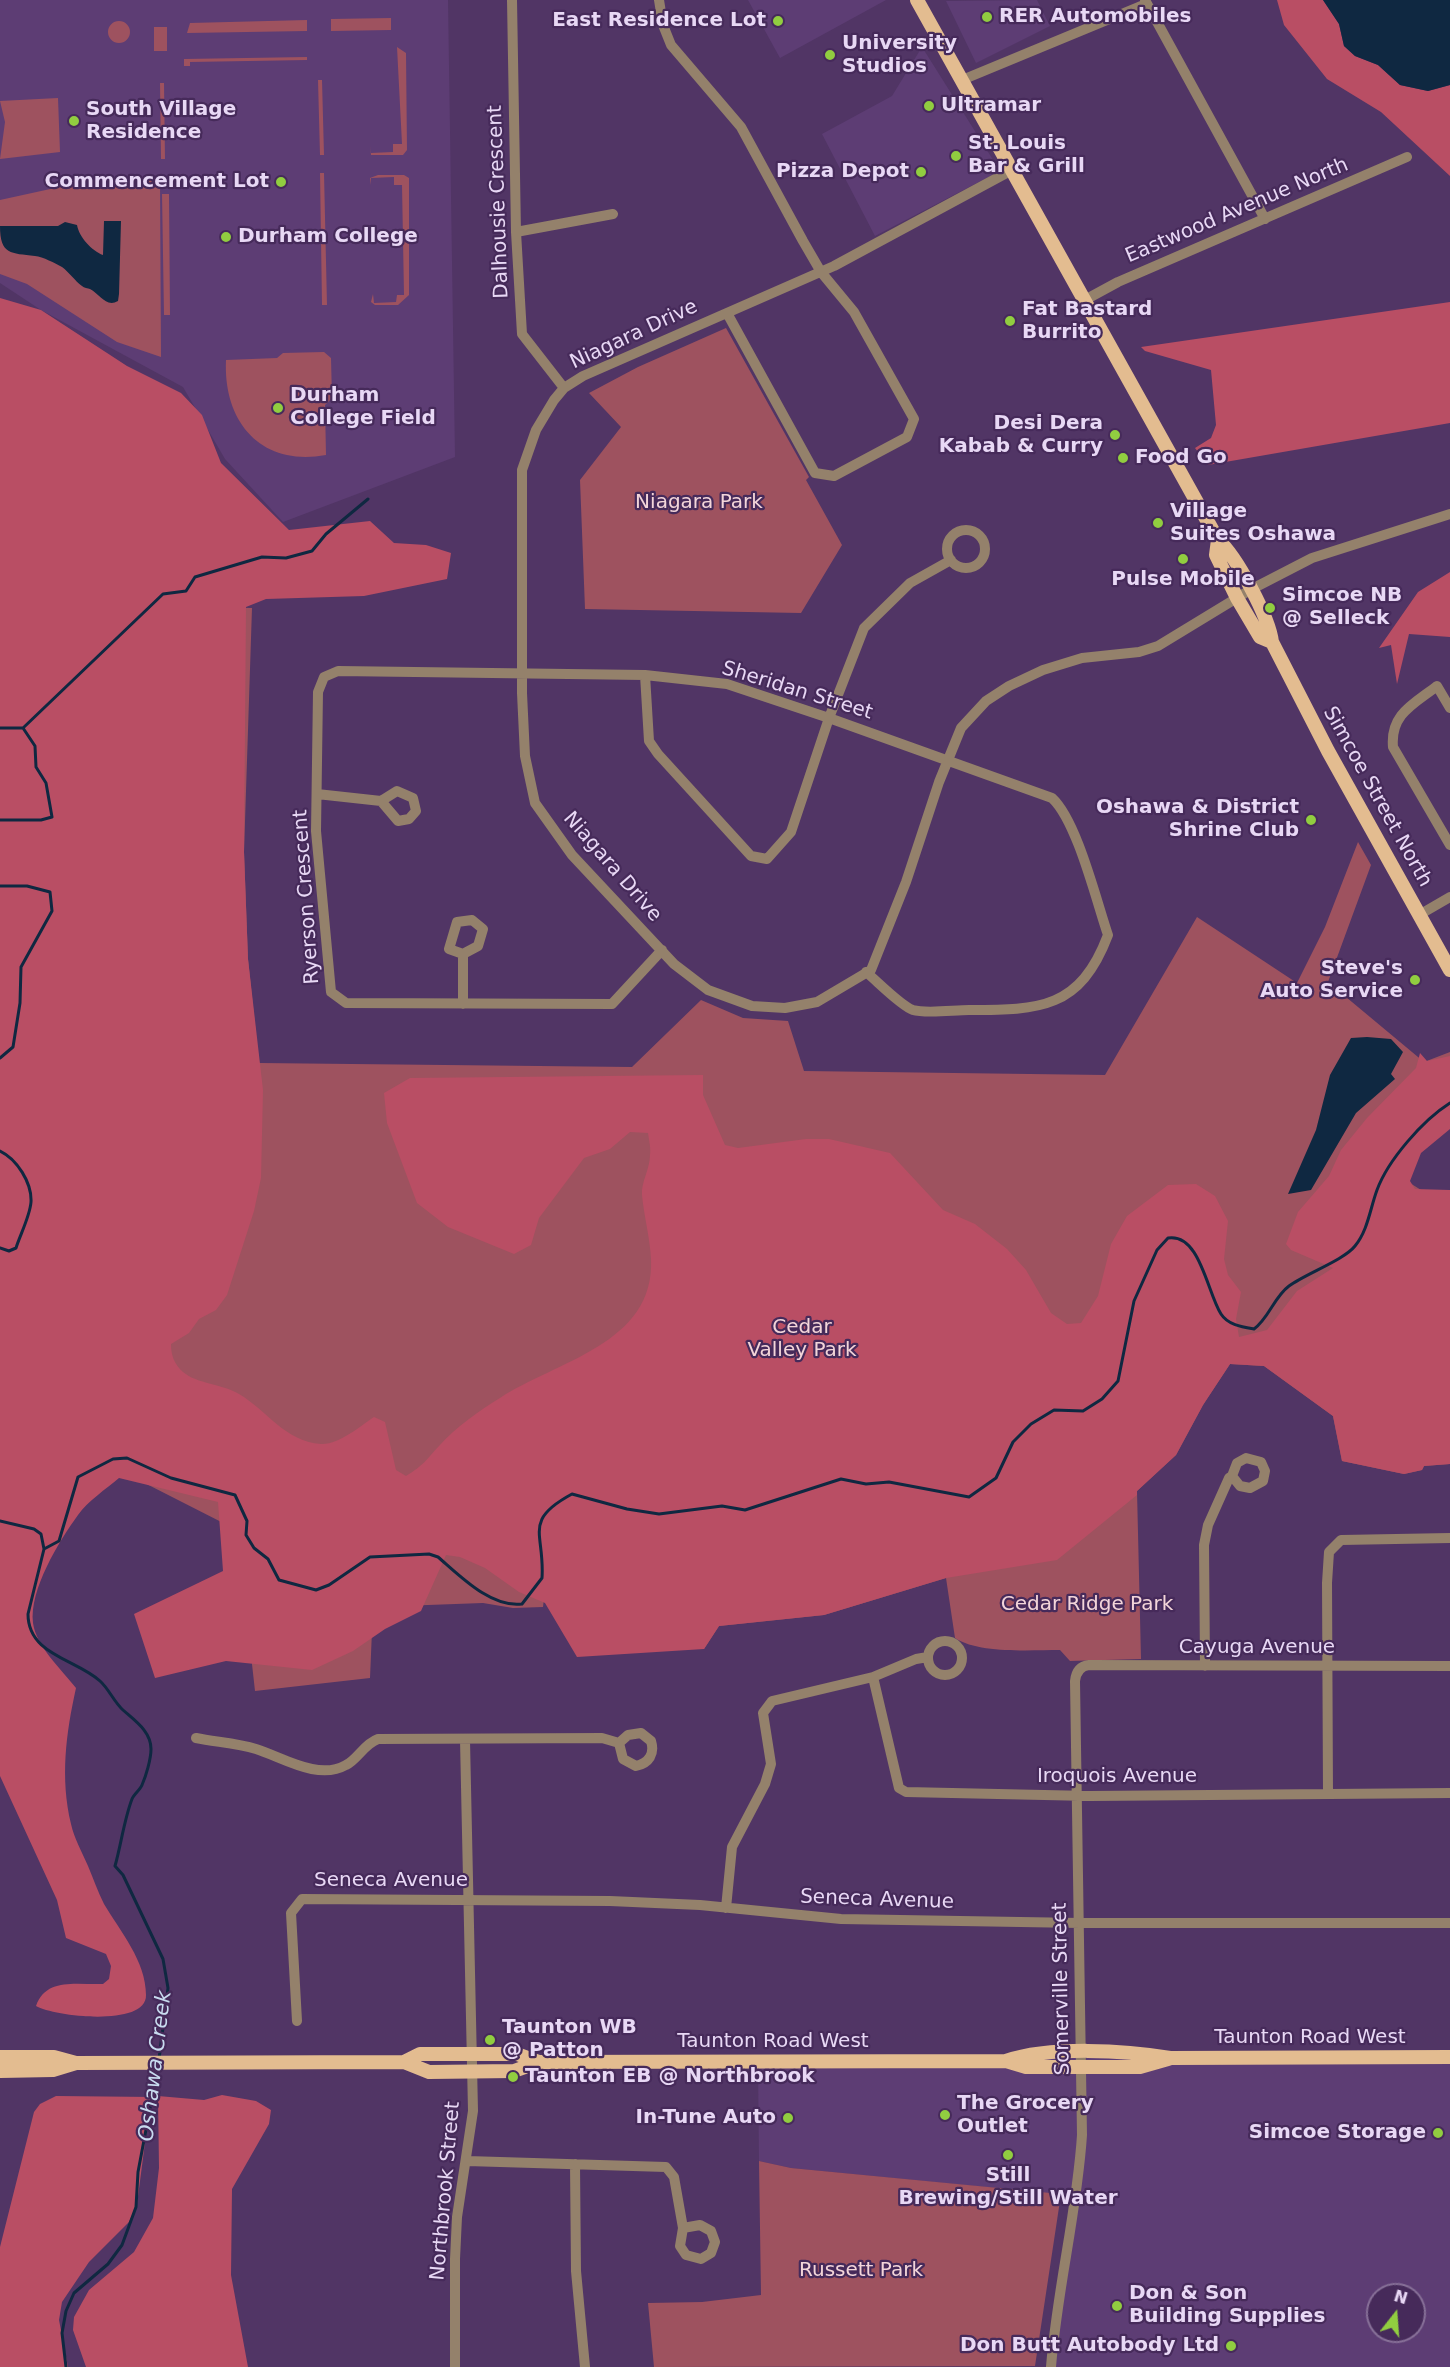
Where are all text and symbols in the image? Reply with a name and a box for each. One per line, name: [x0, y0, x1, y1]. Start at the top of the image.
place label: RER Automobiles: [999, 5, 1192, 29]
place label: East Residence Lot: [552, 9, 766, 33]
marker: RER Automobiles: [980, 10, 994, 24]
marker: East Residence Lot: [771, 14, 785, 28]
place label: University Studios: [842, 32, 957, 79]
marker: University Studios: [823, 48, 837, 62]
place label: Ultramar: [941, 94, 1041, 118]
place label: South Village Residence: [86, 98, 236, 145]
marker: Ultramar: [922, 99, 936, 113]
street label: Dalhousie Crescent: [484, 105, 514, 299]
marker: South Village Residence: [67, 114, 81, 128]
place label: St. Louis Bar & Grill: [968, 132, 1085, 179]
marker: St. Louis Bar & Grill: [949, 149, 963, 163]
street label: Eastwood Avenue North: [1122, 153, 1352, 269]
place label: Pizza Depot: [776, 160, 909, 184]
marker: Pizza Depot: [914, 165, 928, 179]
place label: Commencement Lot: [44, 170, 269, 194]
marker: Commencement Lot: [274, 175, 288, 189]
place label: Durham College: [238, 225, 418, 249]
marker: Durham College: [219, 230, 233, 244]
street label: Niagara Drive: [566, 295, 702, 375]
place label: Fat Bastard Burrito: [1022, 298, 1152, 345]
marker: Fat Bastard Burrito: [1003, 314, 1017, 328]
place label: Durham College Field: [290, 384, 436, 431]
marker: Durham College Field: [271, 401, 285, 415]
place label: Desi Dera Kabab & Curry: [939, 412, 1103, 459]
marker: Desi Dera Kabab & Curry: [1108, 428, 1122, 442]
place label: Food Go: [1135, 446, 1227, 470]
marker: Food Go: [1116, 451, 1130, 465]
park label: Niagara Park: [635, 491, 763, 515]
place label: Village Suites Oshawa: [1170, 500, 1336, 547]
marker: Village Suites Oshawa: [1151, 516, 1165, 530]
marker: Pulse Mobile: [1176, 552, 1190, 566]
place label: Pulse Mobile: [1111, 568, 1255, 592]
place label: Simcoe NB @ Selleck: [1282, 584, 1402, 631]
marker: Simcoe NB @ Selleck: [1263, 601, 1277, 615]
street label: Sheridan Street: [719, 657, 875, 725]
street label: Simcoe Street North: [1317, 703, 1437, 891]
place label: Oshawa & District Shrine Club: [1096, 796, 1299, 843]
street label: Niagara Drive: [558, 807, 666, 927]
street label: Ryerson Crescent: [289, 809, 325, 985]
marker: Oshawa & District Shrine Club: [1304, 813, 1318, 827]
place label: Steve's Auto Service: [1260, 957, 1403, 1004]
marker: Steve's Auto Service: [1408, 973, 1422, 987]
park label: Cedar Valley Park: [747, 1316, 857, 1363]
park label: Cedar Ridge Park: [1001, 1593, 1173, 1617]
street label: Cayuga Avenue: [1179, 1636, 1335, 1660]
street label: Iroquois Avenue: [1037, 1765, 1197, 1789]
street label: Seneca Avenue: [314, 1869, 468, 1893]
street label: Seneca Avenue: [800, 1885, 954, 1915]
street label: Somerville Street: [1048, 1902, 1076, 2076]
water label: Oshawa Creek: [134, 1989, 178, 2143]
place label: Taunton WB @ Patton: [502, 2016, 637, 2063]
street label: Taunton Road West: [1214, 2026, 1406, 2050]
street label: Taunton Road West: [677, 2030, 869, 2054]
marker: Taunton WB @ Patton: [483, 2033, 497, 2047]
place label: Taunton EB @ Northbrook: [525, 2065, 814, 2089]
marker: Taunton EB @ Northbrook: [506, 2070, 520, 2084]
place label: The Grocery Outlet: [957, 2092, 1094, 2139]
street label: Northbrook Street: [426, 2100, 466, 2282]
place label: In-Tune Auto: [635, 2106, 776, 2130]
marker: The Grocery Outlet: [938, 2108, 952, 2122]
marker: In-Tune Auto: [781, 2111, 795, 2125]
place label: Simcoe Storage: [1249, 2121, 1426, 2145]
marker: Simcoe Storage: [1431, 2126, 1445, 2140]
marker: Still Brewing/Still Water: [1001, 2148, 1015, 2162]
place label: Still Brewing/Still Water: [898, 2164, 1118, 2211]
park label: Russett Park: [799, 2259, 923, 2283]
place label: Don & Son Building Supplies: [1129, 2282, 1325, 2329]
north arrow: [1366, 2283, 1426, 2343]
text: N: [1392, 2286, 1410, 2308]
marker: Don & Son Building Supplies: [1110, 2299, 1124, 2313]
place label: Don Butt Autobody Ltd: [960, 2334, 1219, 2358]
marker: Don Butt Autobody Ltd: [1224, 2339, 1238, 2353]

